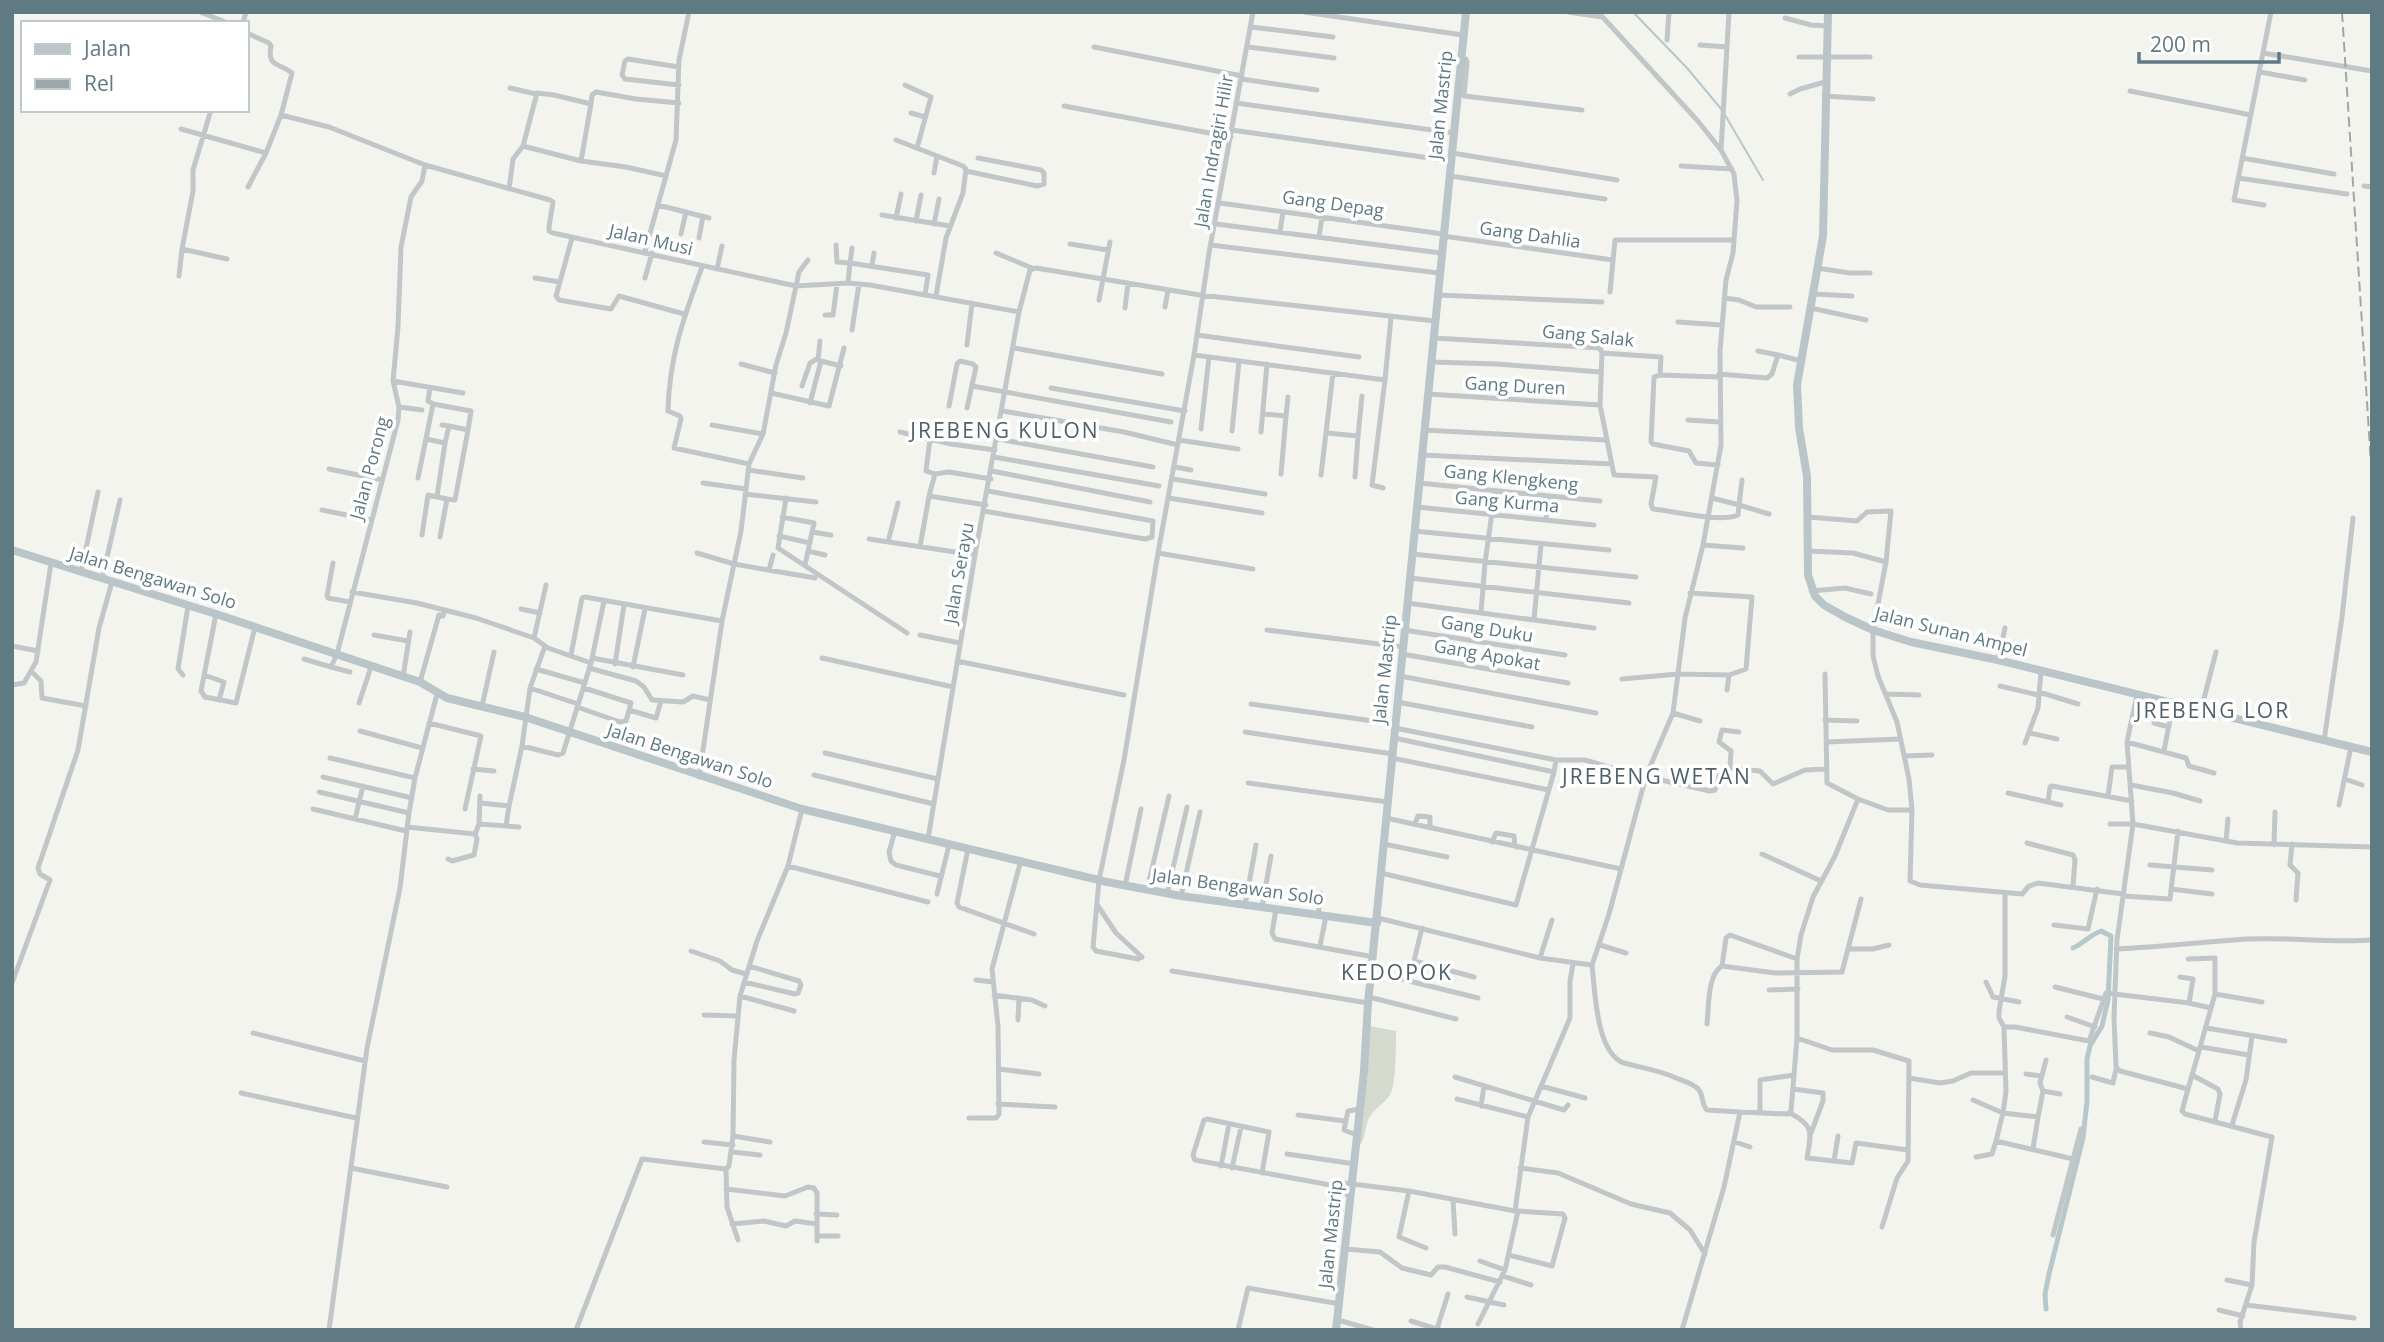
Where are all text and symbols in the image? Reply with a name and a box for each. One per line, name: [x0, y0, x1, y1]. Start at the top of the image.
legend: [21, 21, 248, 112]
scale bar: [2139, 21, 2279, 65]
text: 200 m: [2150, 30, 2211, 58]
text: Jalan: [82, 34, 131, 62]
street label: Jalan Mastrip: [1422, 49, 1458, 162]
text: Rel: [84, 69, 114, 97]
street label: Jalan Indragiri Hilir: [1187, 72, 1238, 231]
street label: Gang Depag: [1281, 184, 1386, 222]
street label: Gang Dahlia: [1478, 215, 1582, 253]
street label: Jalan Musi: [605, 217, 696, 260]
street label: Gang Salak: [1541, 318, 1636, 352]
street label: Gang Duren: [1464, 370, 1566, 400]
street label: Jalan Porong: [343, 413, 394, 524]
district label: JREBENG KULON: [908, 416, 1100, 444]
street label: Gang Klengkeng: [1442, 458, 1580, 496]
street label: Gang Kurma: [1454, 484, 1560, 518]
street label: Jalan Serayu: [937, 520, 979, 627]
street label: Jalan Bengawan Solo: [65, 540, 240, 614]
street label: Jalan Sunan Ampel: [1870, 600, 2030, 662]
street label: Gang Duku: [1439, 609, 1535, 647]
street label: Jalan Mastrip: [1366, 613, 1402, 726]
street label: Gang Apokat: [1432, 633, 1542, 675]
district label: JREBENG LOR: [2134, 696, 2290, 724]
street label: Jalan Bengawan Solo: [602, 716, 776, 793]
district label: JREBENG WETAN: [1560, 762, 1752, 790]
street label: Jalan Bengawan Solo: [1149, 862, 1326, 910]
district label: KEDOPOK: [1341, 958, 1453, 986]
street label: Jalan Mastrip: [1312, 1178, 1348, 1291]

